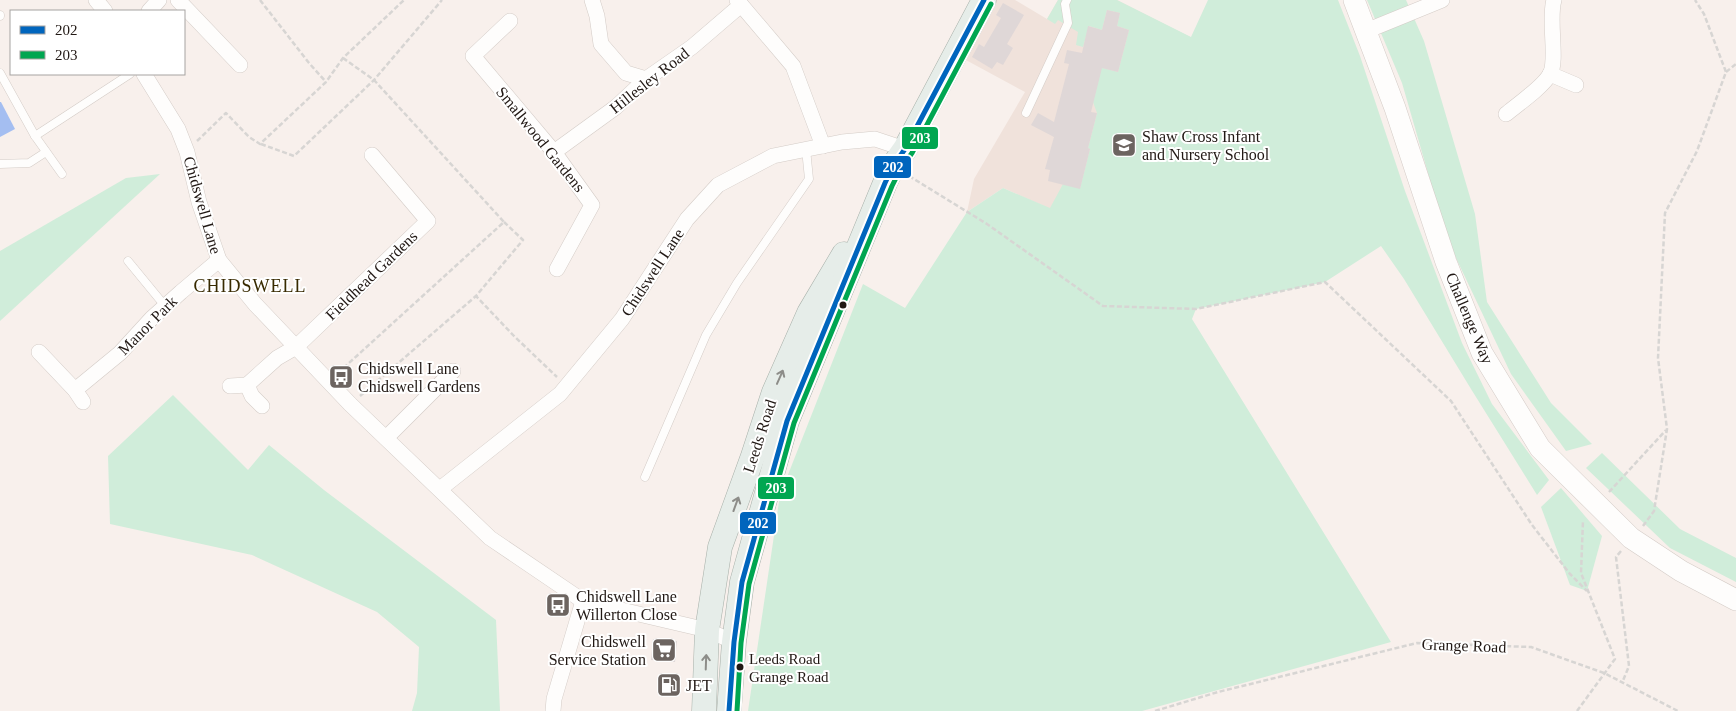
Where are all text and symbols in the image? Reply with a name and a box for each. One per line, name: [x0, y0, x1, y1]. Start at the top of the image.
legend: [10, 10, 185, 75]
text: 202: [55, 22, 78, 38]
street label: Hillesley Road: [606, 44, 693, 117]
text: 203: [55, 47, 78, 63]
street label: Smallwood Gardens: [493, 83, 588, 195]
line badge: 203: [901, 126, 939, 150]
place label: Shaw Cross Infant and Nursery School: [1142, 128, 1270, 164]
text: 203: [910, 131, 931, 146]
school or university icon: Shaw Cross Infant and Nursery School: [1111, 132, 1137, 158]
street label: Chidswell Lane: [180, 154, 225, 256]
line badge: 202: [873, 155, 912, 179]
text: 202: [883, 160, 904, 175]
street label: Chidswell Lane: [618, 225, 687, 319]
street label: Fieldhead Gardens: [322, 227, 421, 323]
street label: Challenge Way: [1442, 270, 1496, 367]
district label: CHIDSWELL: [194, 276, 306, 296]
street label: Manor Park: [114, 292, 180, 358]
unlabelled marker: [838, 300, 848, 310]
place label: Chidswell Lane Chidswell Gardens: [358, 360, 480, 395]
bus stop icon: Chidswell Lane Chidswell Gardens: [328, 364, 354, 390]
one-way arrow: [776, 370, 785, 385]
street label: Leeds Road: [740, 397, 779, 475]
line badge: 203: [757, 476, 795, 500]
text: 203: [766, 481, 787, 496]
one-way arrow: [732, 496, 741, 512]
line badge: 202: [739, 511, 777, 535]
text: 202: [748, 516, 769, 531]
place label: Chidswell Lane Willerton Close: [576, 588, 677, 623]
bus stop icon: Chidswell Lane Willerton Close: [545, 592, 571, 618]
place label: Chidswell Service Station: [549, 633, 647, 668]
street label: Grange Road: [1421, 636, 1507, 656]
supermarket icon: Chidswell Service Station: [651, 637, 677, 663]
place label: Leeds Road Grange Road: [749, 651, 829, 685]
one-way arrow: [701, 655, 710, 671]
marker: Leeds Road Grange Road: [735, 662, 745, 672]
fuel station icon: JET: [656, 672, 682, 698]
place label: JET: [686, 677, 712, 694]

